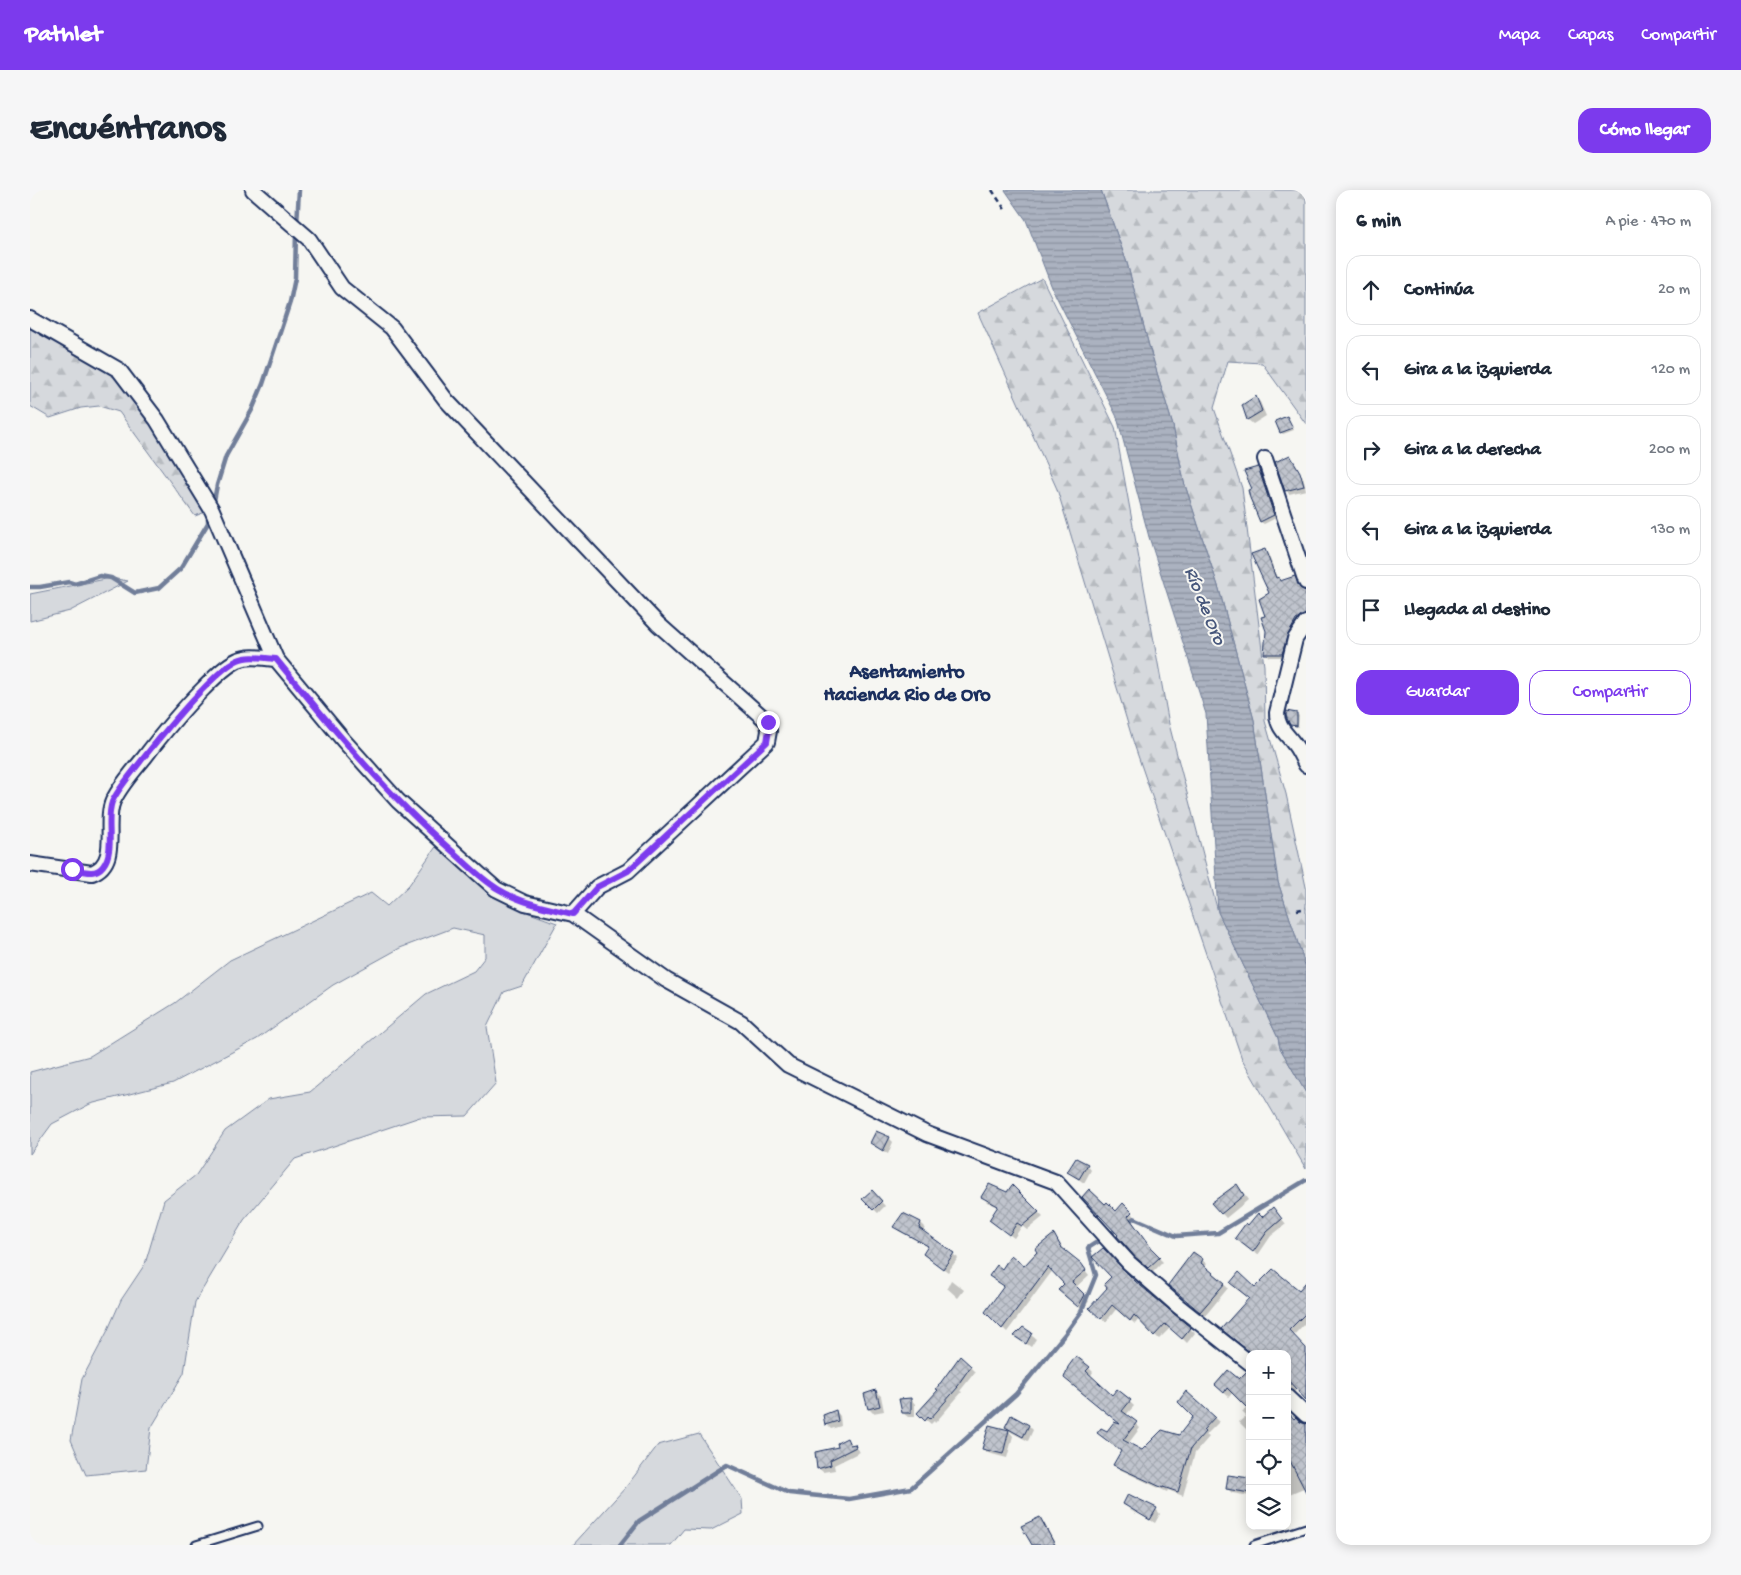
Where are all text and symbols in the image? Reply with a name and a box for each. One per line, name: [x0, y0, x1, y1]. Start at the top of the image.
text: Pathlet: [25, 21, 102, 50]
text: Mapa: [1499, 25, 1540, 46]
text: Capas: [1568, 25, 1613, 46]
text: Compartir: [1641, 25, 1716, 46]
button: Cómo llegar: [1578, 108, 1711, 153]
text: Encuéntranos: [30, 110, 225, 151]
text: 6 min: [1356, 210, 1401, 235]
text: A pie · 470 m: [1605, 213, 1691, 232]
icon: ahead: [1357, 276, 1385, 304]
text: Continúa: [1404, 279, 1474, 302]
text: 20 m: [1658, 281, 1690, 300]
icon: left: [1357, 356, 1385, 384]
text: Gira a la izquierda: [1404, 359, 1551, 382]
text: 120 m: [1651, 361, 1690, 380]
icon: right: [1357, 436, 1385, 464]
text: Gira a la derecha: [1404, 439, 1541, 462]
text: 200 m: [1649, 441, 1690, 460]
icon: left: [1357, 516, 1385, 544]
text: Gira a la izquierda: [1404, 519, 1551, 542]
text: 130 m: [1651, 521, 1690, 540]
water label: Río de Oro: [1178, 564, 1230, 650]
icon: arrive: [1357, 596, 1385, 624]
text: Llegada al destino: [1404, 599, 1550, 622]
district label: Asentamiento Hacienda Rio de Oro: [823, 662, 991, 708]
button: Guardar: [1356, 670, 1519, 715]
button: Compartir: [1529, 670, 1691, 715]
route end: [757, 711, 780, 734]
route start: [61, 858, 84, 881]
map controls: [1246, 1350, 1291, 1530]
button: +: [1246, 1350, 1291, 1395]
button: −: [1246, 1395, 1291, 1440]
button: locate: [1246, 1440, 1291, 1485]
button: layers: [1246, 1485, 1291, 1530]

